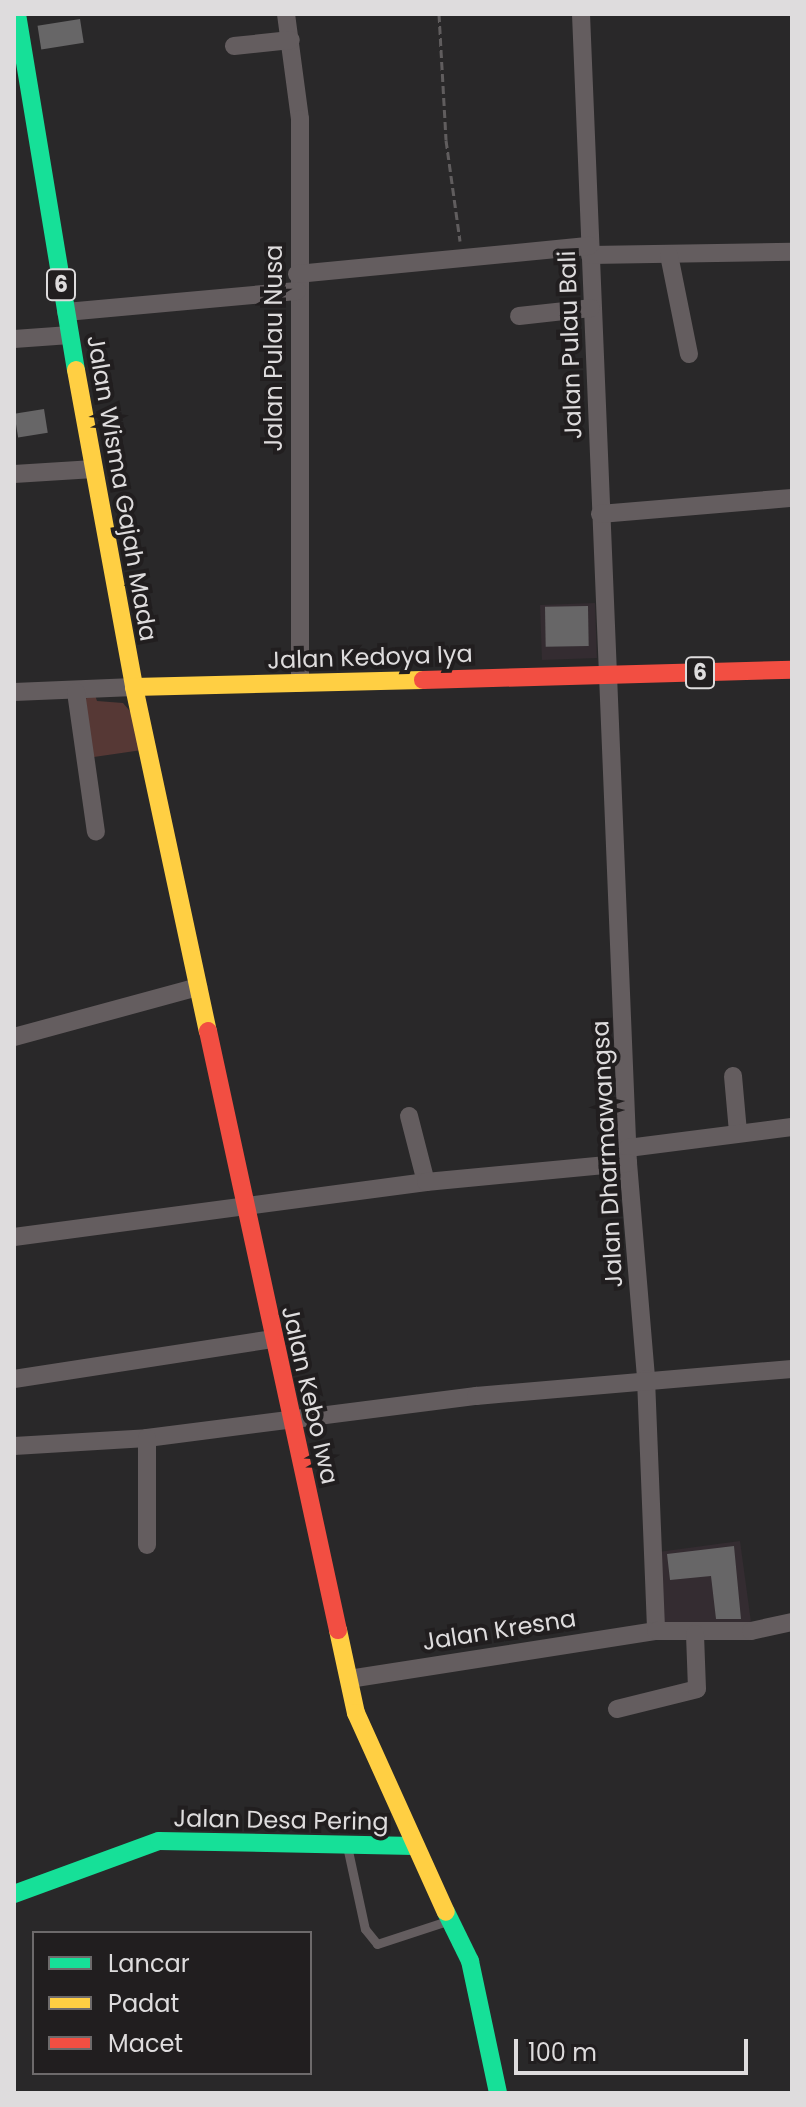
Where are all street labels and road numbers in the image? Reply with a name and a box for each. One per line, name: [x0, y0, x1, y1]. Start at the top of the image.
street label: Jalan Pulau Nusa: [260, 245, 288, 451]
street label: Jalan Pulau Bali: [552, 250, 588, 440]
road number: 6: [45, 267, 77, 303]
street label: Jalan Wisma Gajah Mada: [81, 333, 163, 643]
street label: Jalan Kedoya Iya: [267, 639, 473, 675]
road number: 6: [684, 655, 716, 691]
street label: Jalan Dharmawangsa: [586, 1020, 628, 1288]
street label: Jalan Kebo Iwa: [276, 1303, 344, 1487]
street label: Jalan Kresna: [420, 1604, 578, 1656]
street label: Jalan Desa Pering: [173, 1804, 389, 1836]

